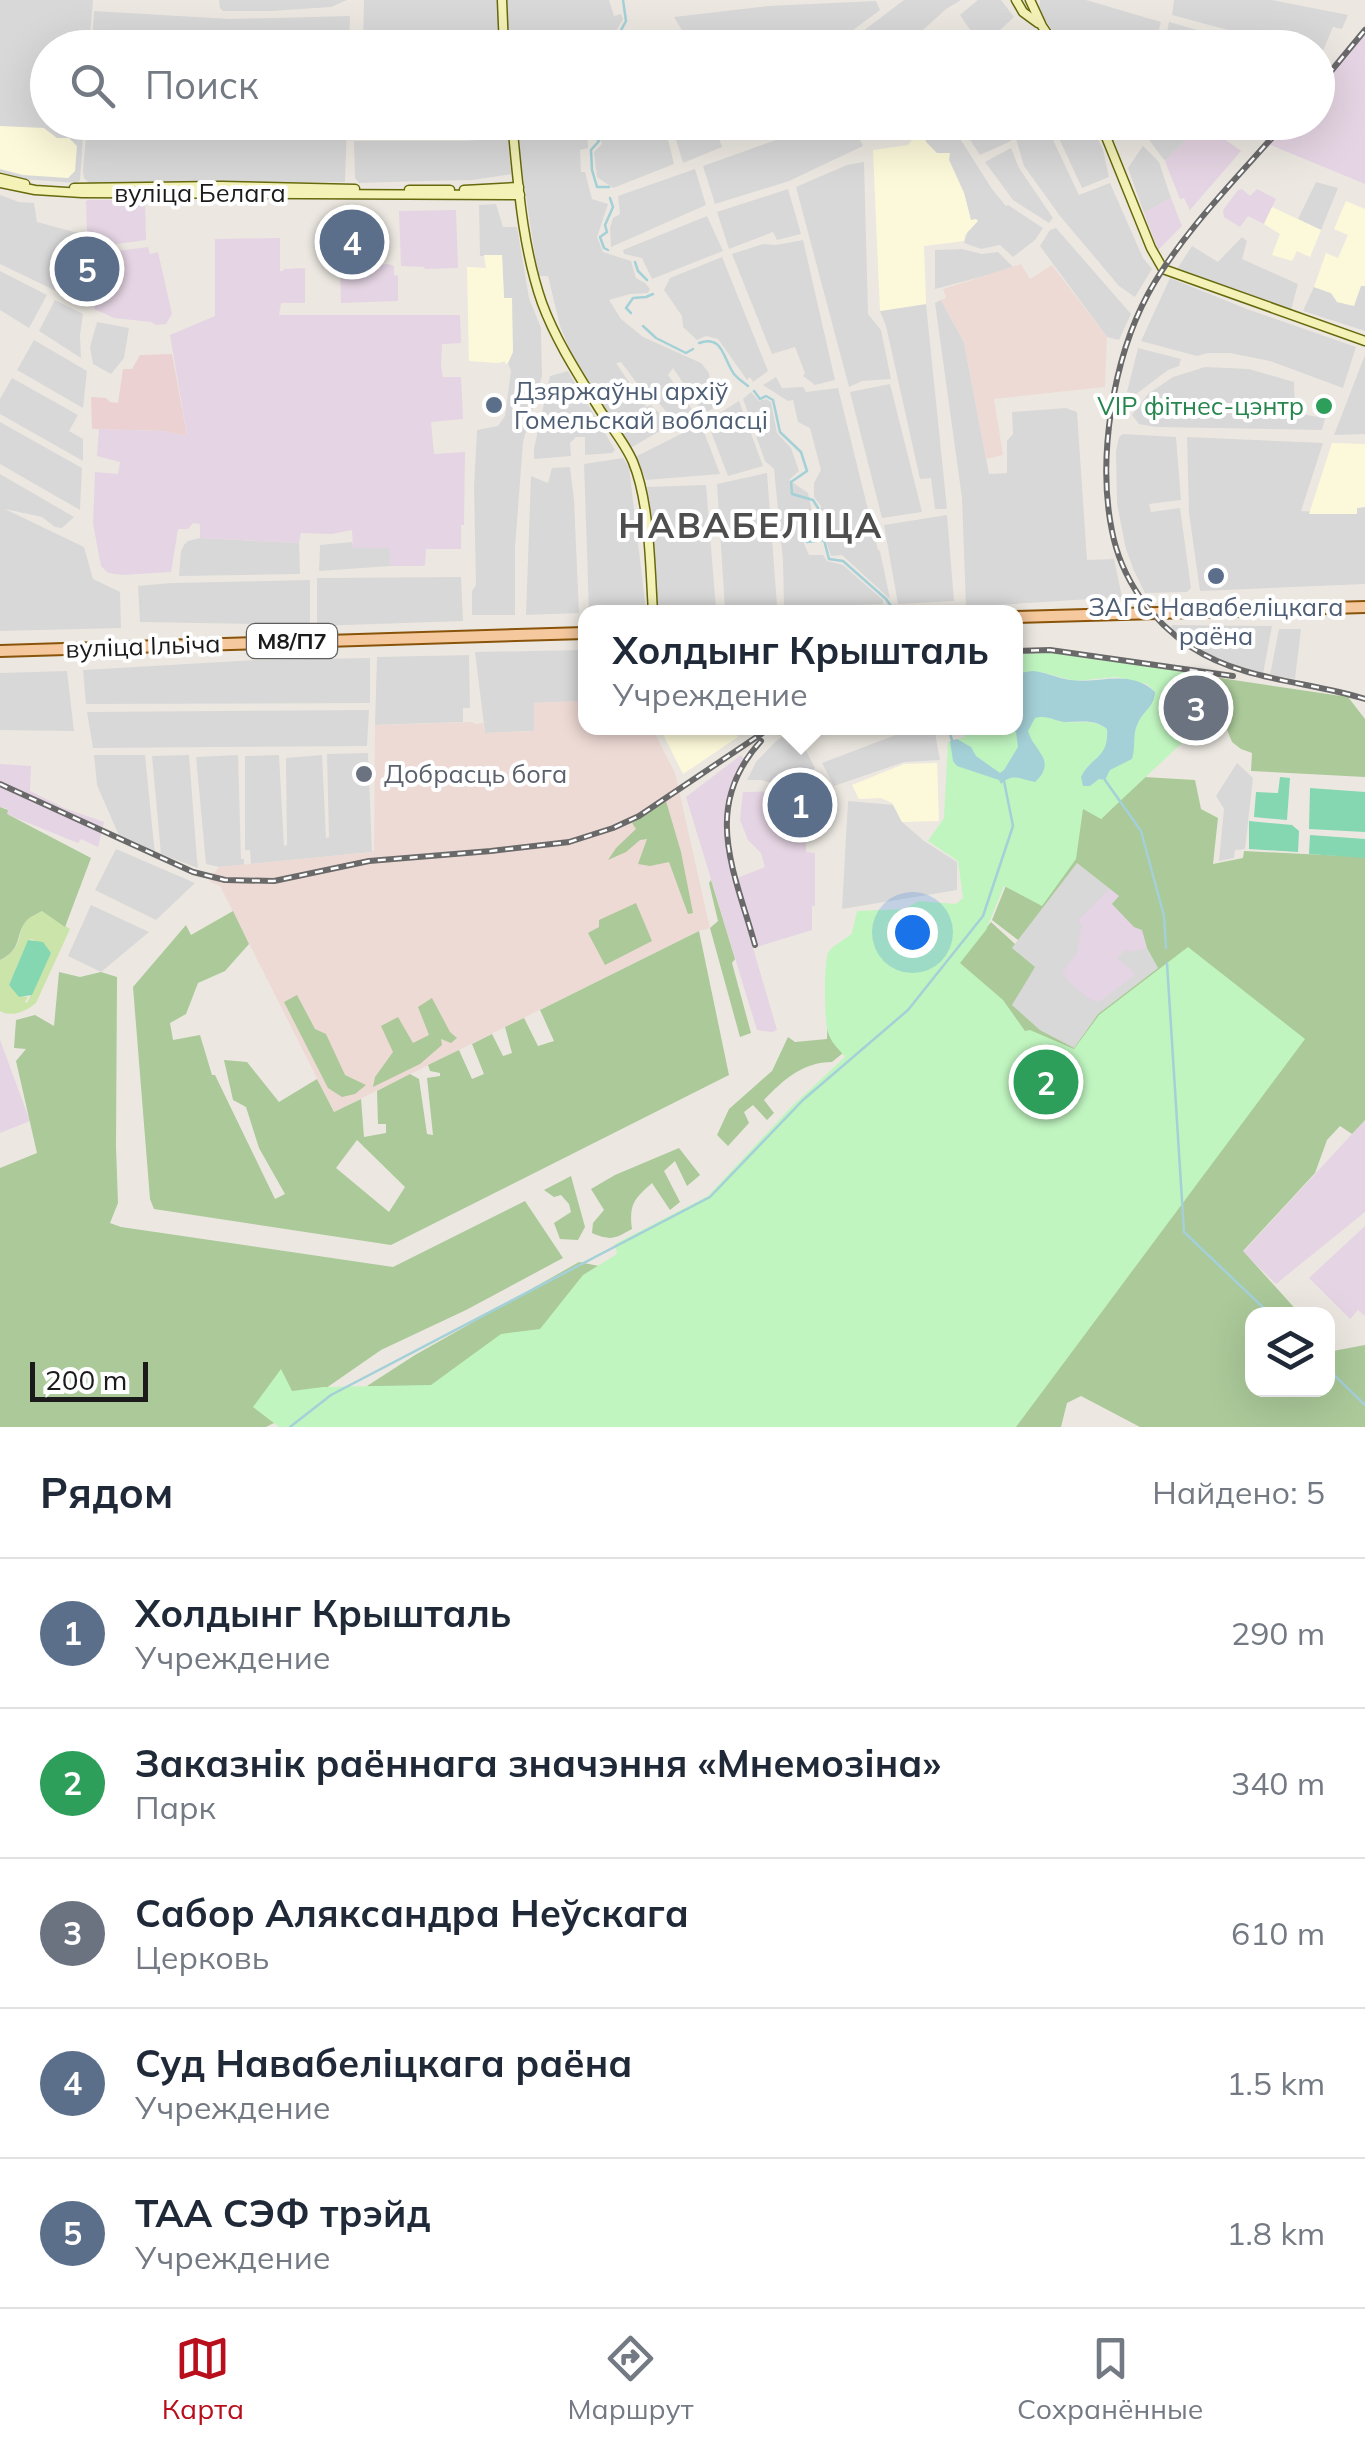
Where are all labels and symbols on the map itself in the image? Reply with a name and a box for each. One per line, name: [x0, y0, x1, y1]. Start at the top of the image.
street label: вуліца Белага: [114, 177, 286, 208]
pin: 4: [320, 204, 384, 280]
pin: 5: [54, 232, 120, 306]
place label: Дзяржаўны архіў Гомельскай вобласці: [514, 375, 768, 435]
place label: VIP фітнес-цэнтр: [1097, 390, 1304, 421]
marker: Дзяржаўны архіў Гомельскай вобласці: [483, 394, 505, 416]
marker: VIP фітнес-цэнтр: [1313, 395, 1335, 417]
district label: НАВАБЕЛІЦА: [618, 503, 884, 547]
marker: ЗАГС Навабеліцкага раёна: [1205, 565, 1227, 587]
place label: ЗАГС Навабеліцкага раёна: [1089, 591, 1343, 651]
road number: М8/П7: [247, 624, 337, 658]
street label: вуліца Ільіча: [65, 627, 221, 664]
pin: 3: [1164, 670, 1228, 746]
place label: Добрасць бога: [384, 758, 567, 789]
marker: Добрасць бога: [353, 763, 375, 785]
pin: 1: [768, 768, 832, 842]
your location: [887, 907, 938, 958]
pin: 2: [1014, 1044, 1078, 1120]
scale bar: [30, 1357, 148, 1402]

